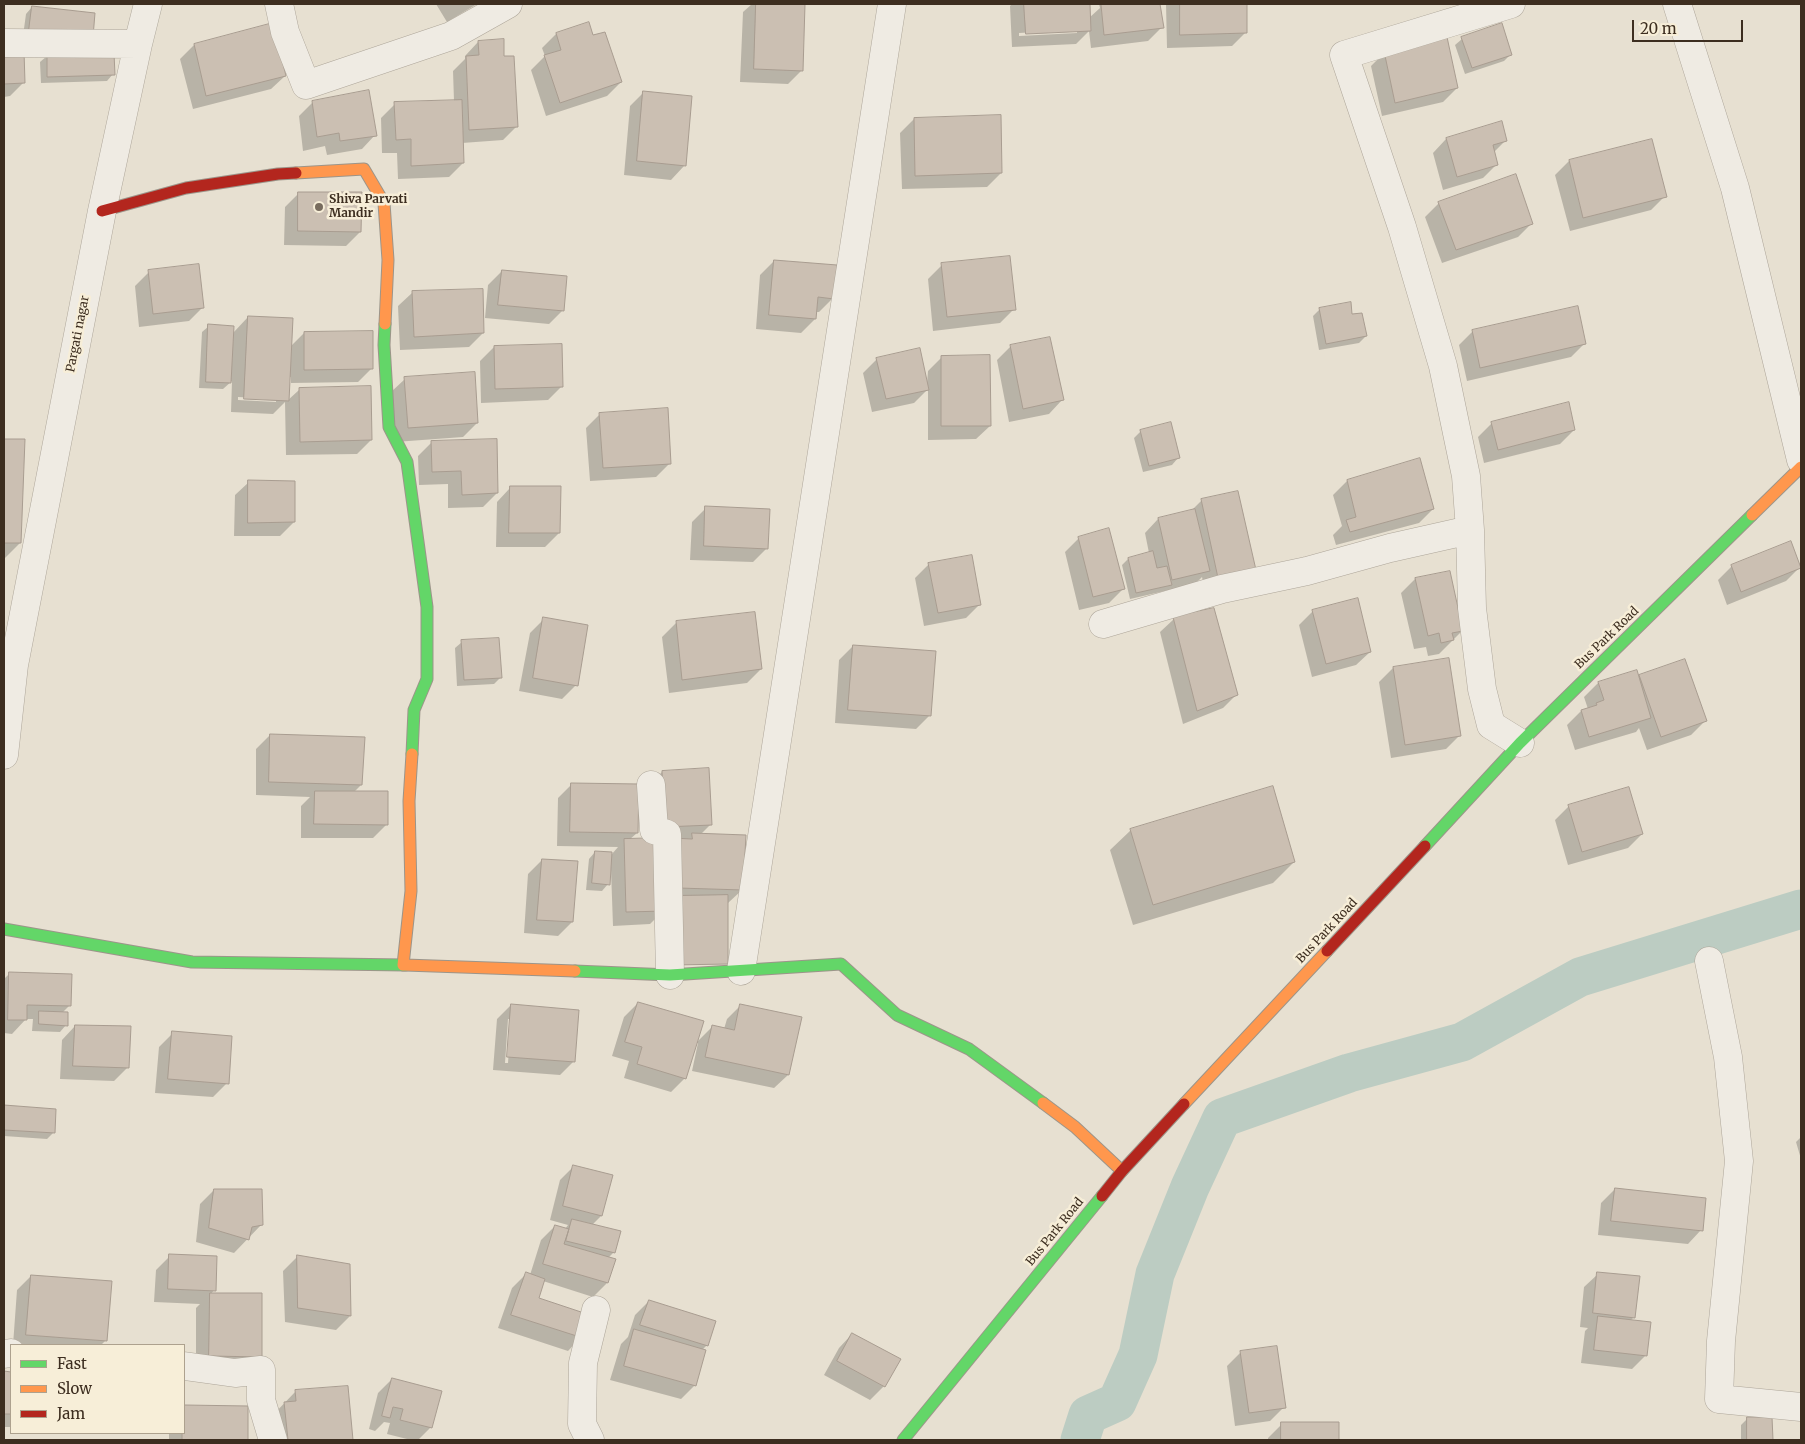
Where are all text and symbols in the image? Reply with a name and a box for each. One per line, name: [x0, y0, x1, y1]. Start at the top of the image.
scale bar: [1635, 10, 1746, 42]
text: 20 m: [1640, 19, 1677, 38]
place label: Shiva Parvati Mandir: [329, 193, 407, 221]
marker: Shiva Parvati Mandir: [313, 201, 325, 213]
street label: Pargati nagar: [64, 295, 92, 373]
street label: Bus Park Road: [1572, 604, 1642, 672]
street label: Bus Park Road: [1293, 896, 1361, 966]
street label: Bus Park Road: [1023, 1195, 1087, 1269]
legend: [10, 1344, 185, 1434]
text: Fast: [57, 1354, 87, 1373]
text: Slow: [57, 1379, 92, 1398]
text: Jam: [57, 1404, 85, 1423]

